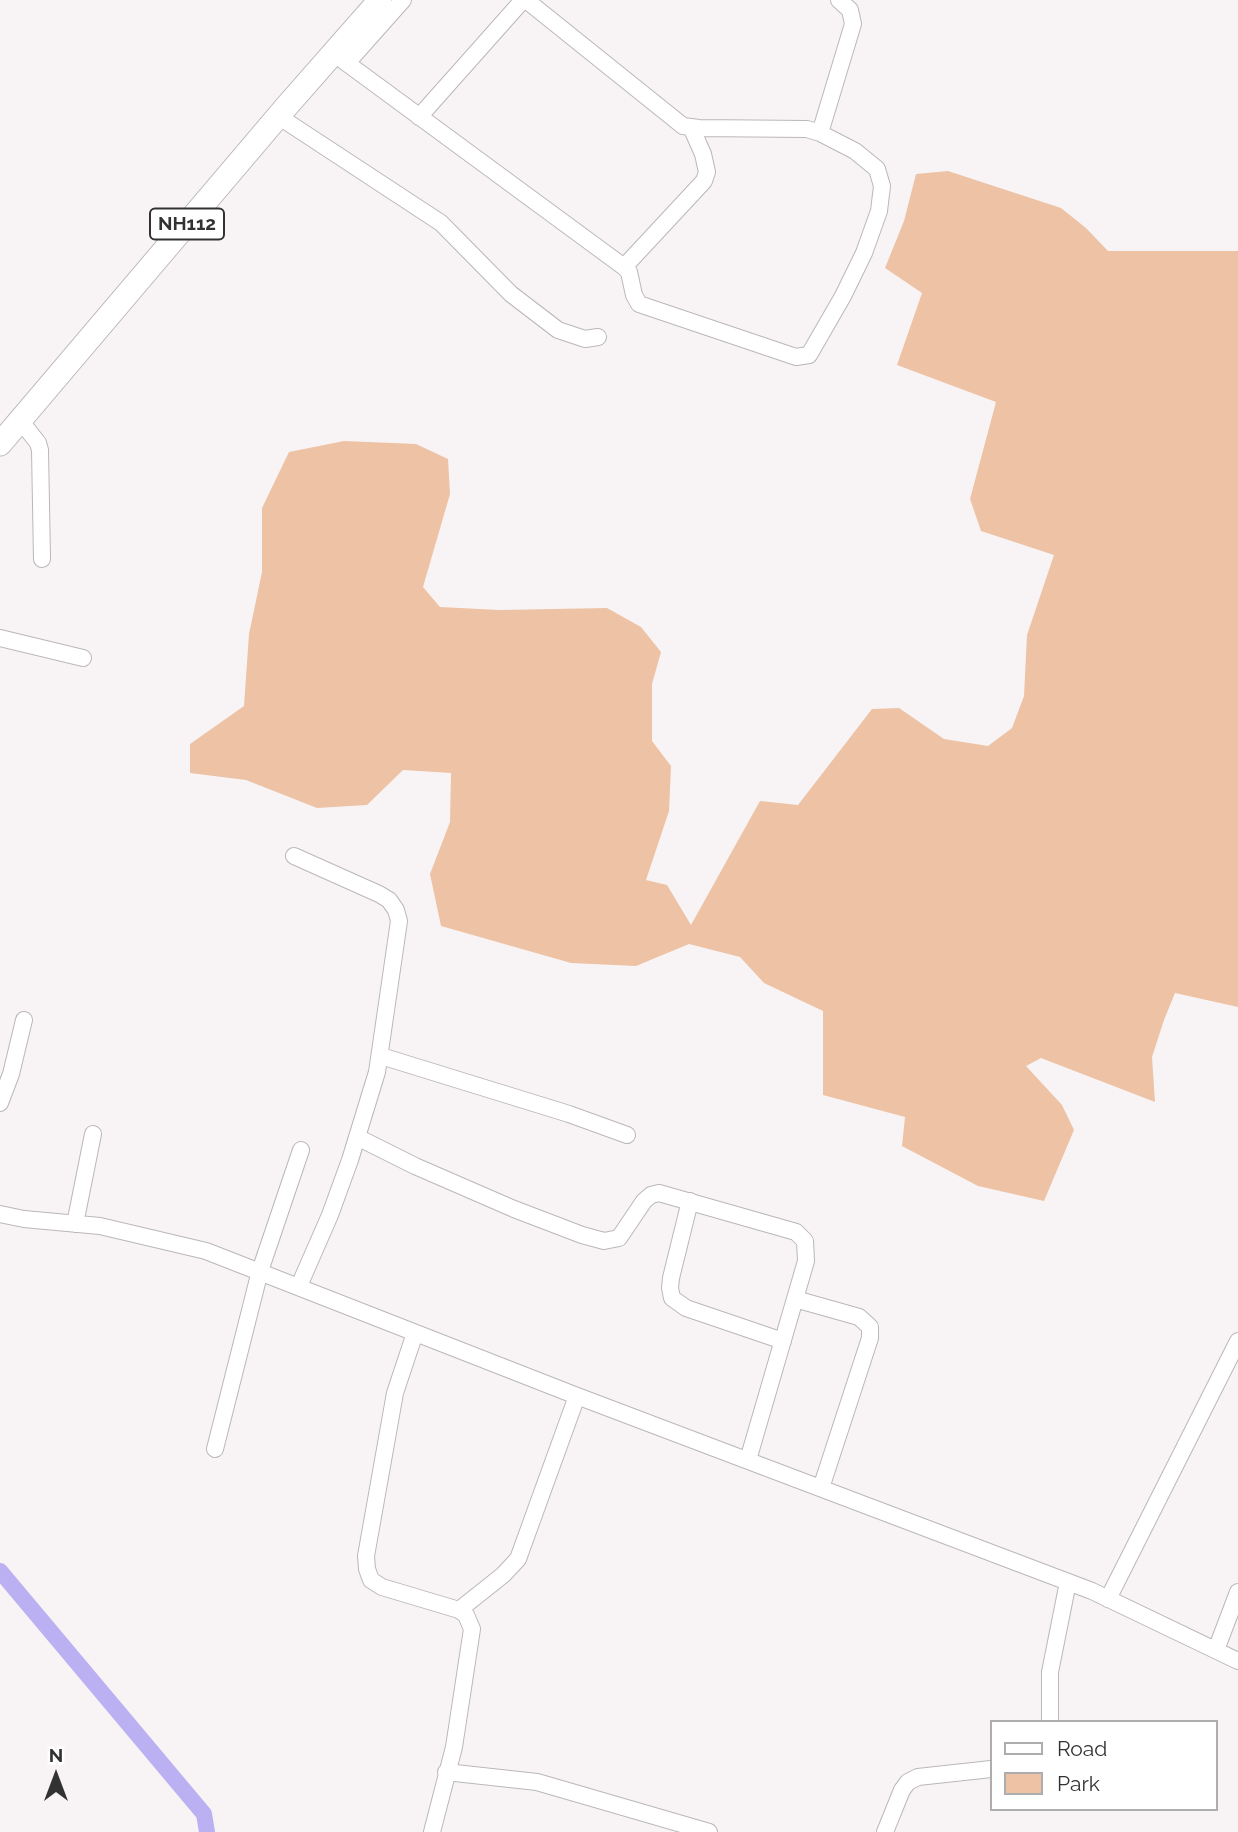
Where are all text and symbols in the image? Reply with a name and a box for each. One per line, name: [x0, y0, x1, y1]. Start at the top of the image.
road number: NH112: [150, 208, 224, 240]
legend: [990, 1720, 1217, 1811]
text: Road: [1057, 1736, 1107, 1761]
north arrow: [21, 1741, 91, 1811]
text: N: [49, 1744, 63, 1766]
text: Park: [1057, 1771, 1100, 1796]

